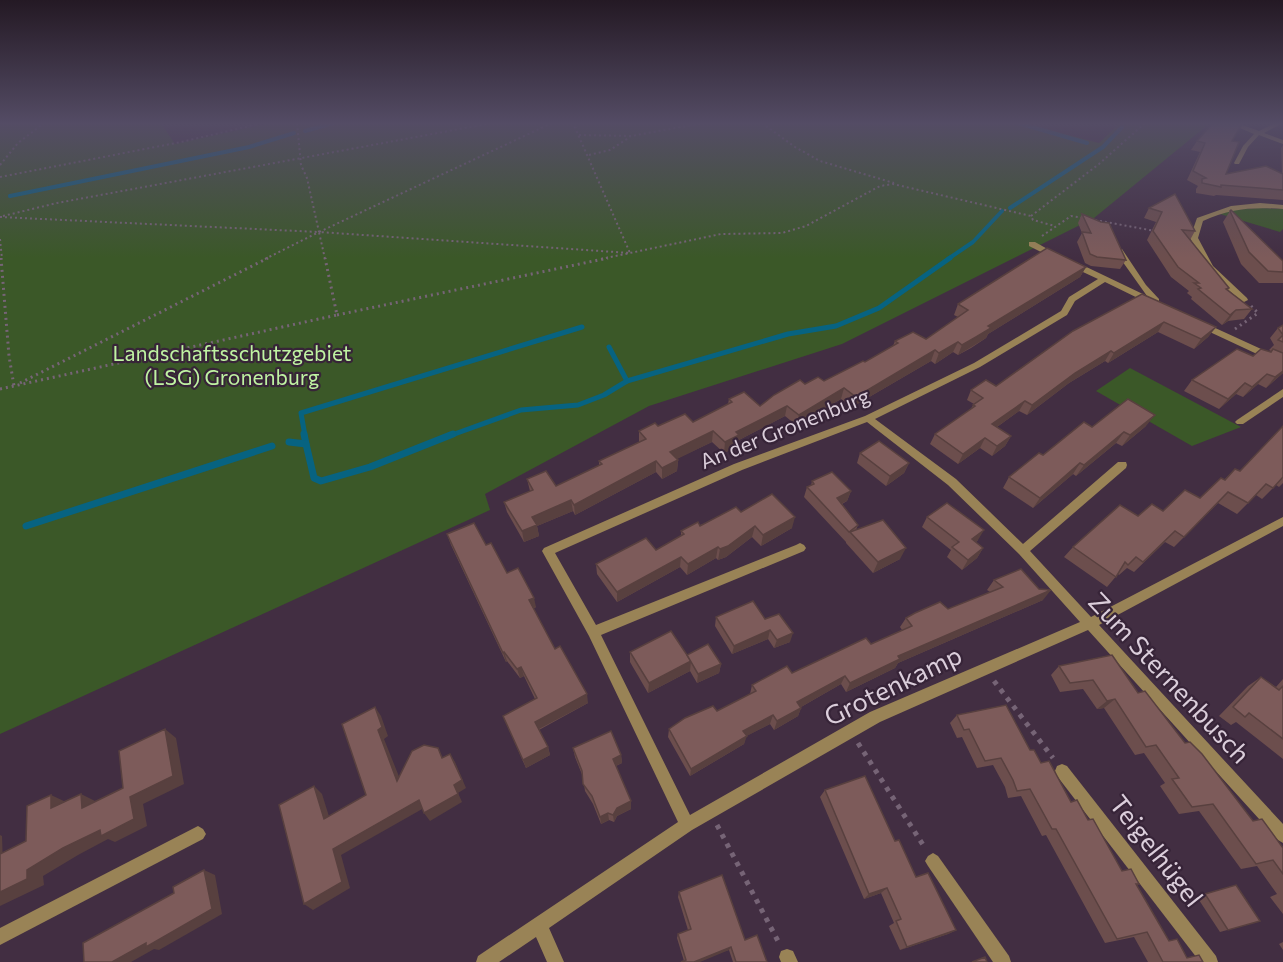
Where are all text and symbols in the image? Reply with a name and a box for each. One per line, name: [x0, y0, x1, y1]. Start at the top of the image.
park label: Landschaftsschutzgebiet (LSG) Gronenburg: [113, 340, 351, 389]
street label: An der Gronenburg: [696, 382, 873, 473]
street label: Zum Sternenbusch: [1083, 585, 1257, 769]
street label: Grotenkamp: [819, 638, 966, 731]
street label: Teigelhügel: [1104, 788, 1210, 912]

